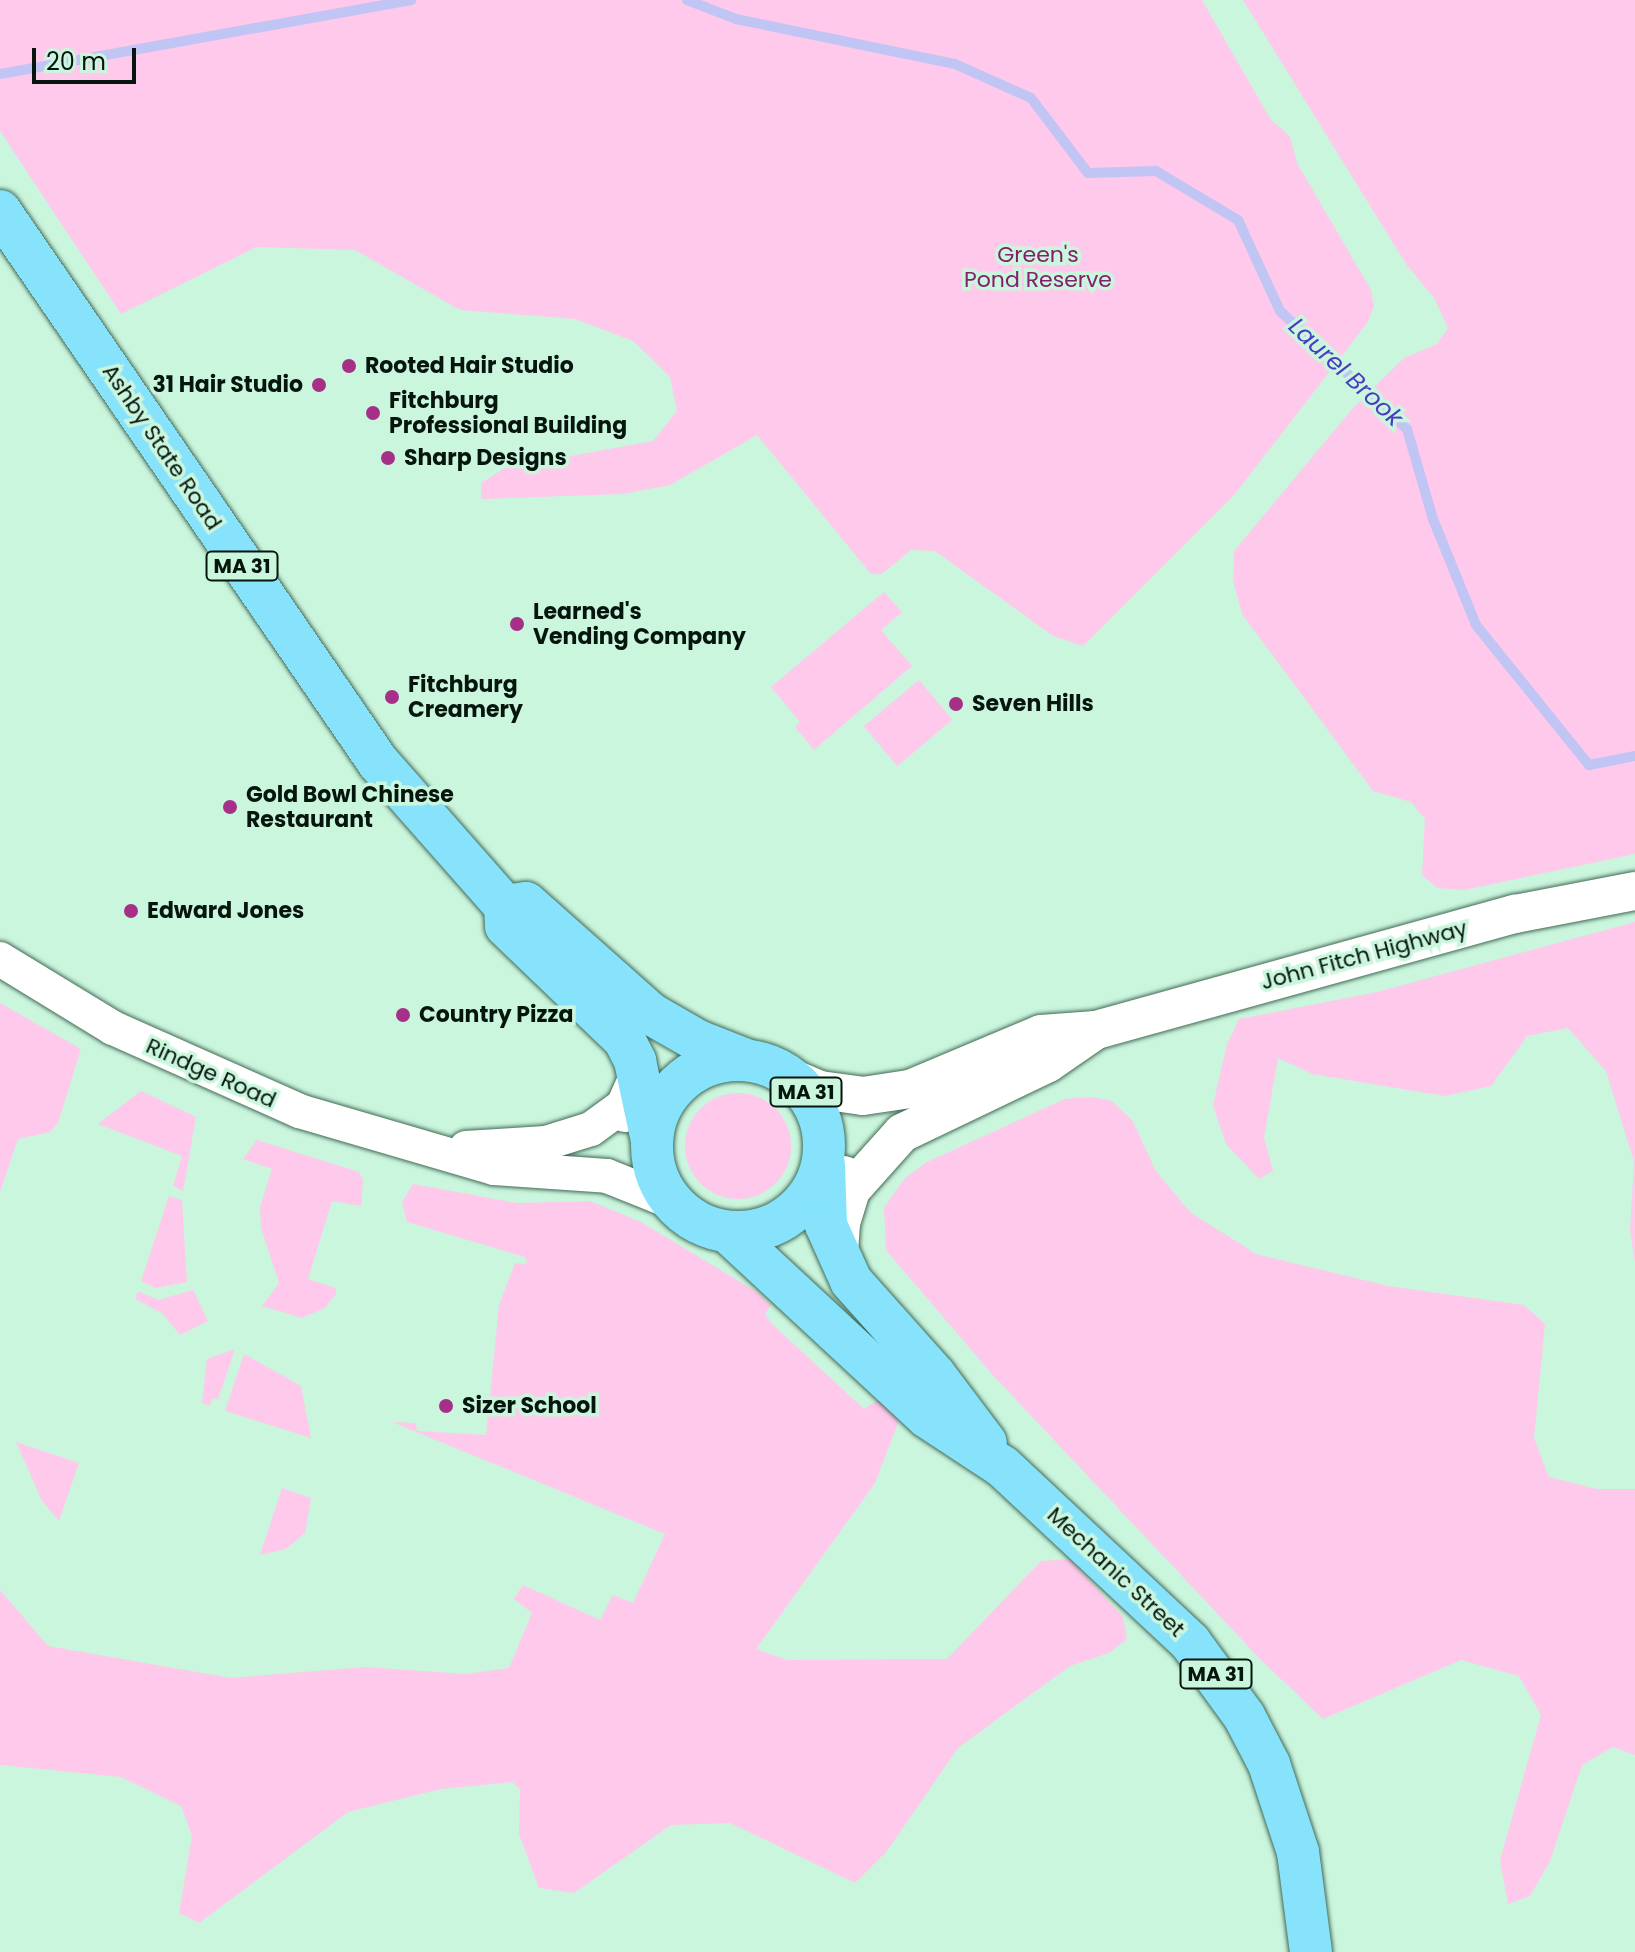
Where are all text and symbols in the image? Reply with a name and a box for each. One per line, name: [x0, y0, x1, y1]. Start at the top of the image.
scale bar: [36, 32, 140, 82]
text: 20 m: [46, 45, 106, 78]
park label: Green's Pond Reserve: [964, 241, 1112, 292]
water label: Laurel Brook: [1283, 312, 1409, 432]
place label: Rooted Hair Studio: [365, 353, 574, 379]
marker: Rooted Hair Studio: [340, 357, 358, 375]
street label: Ashby State Road: [97, 359, 227, 535]
place label: 31 Hair Studio: [152, 372, 303, 398]
marker: 31 Hair Studio: [310, 376, 328, 394]
place label: Fitchburg Professional Building: [389, 387, 627, 438]
marker: Fitchburg Professional Building: [364, 404, 382, 422]
place label: Sharp Designs: [404, 445, 567, 471]
marker: Sharp Designs: [379, 449, 397, 467]
road number: MA 31: [204, 550, 280, 582]
place label: Learned's Vending Company: [533, 598, 746, 650]
marker: Learned's Vending Company: [508, 615, 526, 633]
place label: Fitchburg Creamery: [408, 671, 523, 722]
marker: Fitchburg Creamery: [383, 688, 401, 706]
place label: Seven Hills: [972, 691, 1094, 717]
marker: Seven Hills: [947, 695, 965, 713]
place label: Gold Bowl Chinese Restaurant: [246, 781, 454, 832]
marker: Gold Bowl Chinese Restaurant: [221, 798, 239, 816]
place label: Edward Jones: [147, 898, 304, 924]
marker: Edward Jones: [122, 902, 140, 920]
street label: John Fitch Highway: [1258, 915, 1470, 995]
place label: Country Pizza: [419, 1002, 573, 1028]
marker: Country Pizza: [394, 1006, 412, 1024]
street label: Rindge Road: [142, 1033, 280, 1113]
road number: MA 31: [768, 1076, 844, 1108]
place label: Sizer School: [462, 1393, 597, 1419]
marker: Sizer School: [437, 1397, 455, 1415]
street label: Mechanic Street: [1042, 1502, 1190, 1642]
road number: MA 31: [1178, 1658, 1254, 1690]

